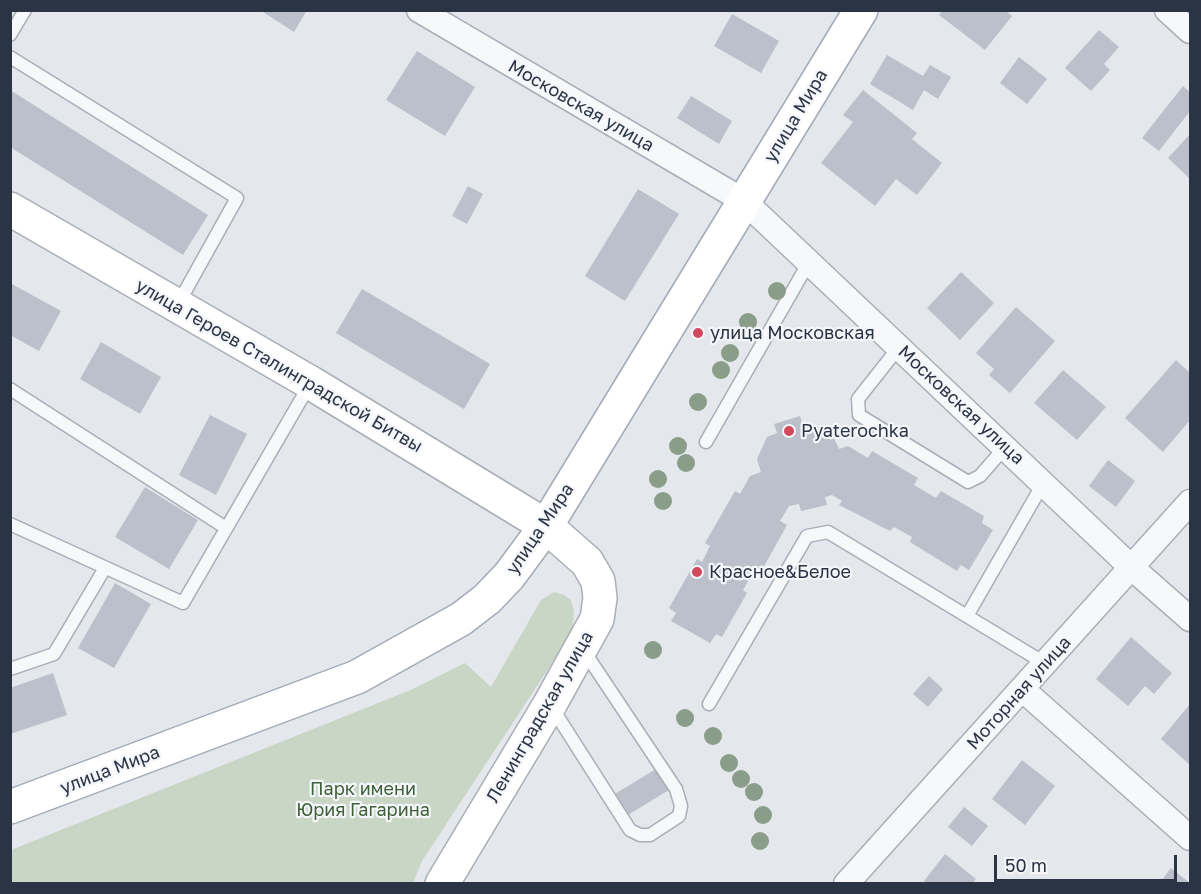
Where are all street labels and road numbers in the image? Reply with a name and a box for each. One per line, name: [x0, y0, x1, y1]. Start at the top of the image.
street label: Московская улица: [504, 55, 658, 157]
street label: улица Мира: [760, 65, 832, 167]
street label: улица Героев Сталинградской Битвы: [132, 275, 426, 457]
street label: Московская улица: [893, 341, 1029, 469]
street label: улица Мира: [502, 479, 578, 579]
street label: Ленинградская улица: [482, 627, 598, 807]
street label: Моторная улица: [962, 632, 1076, 754]
street label: улица Мира: [57, 741, 163, 799]

